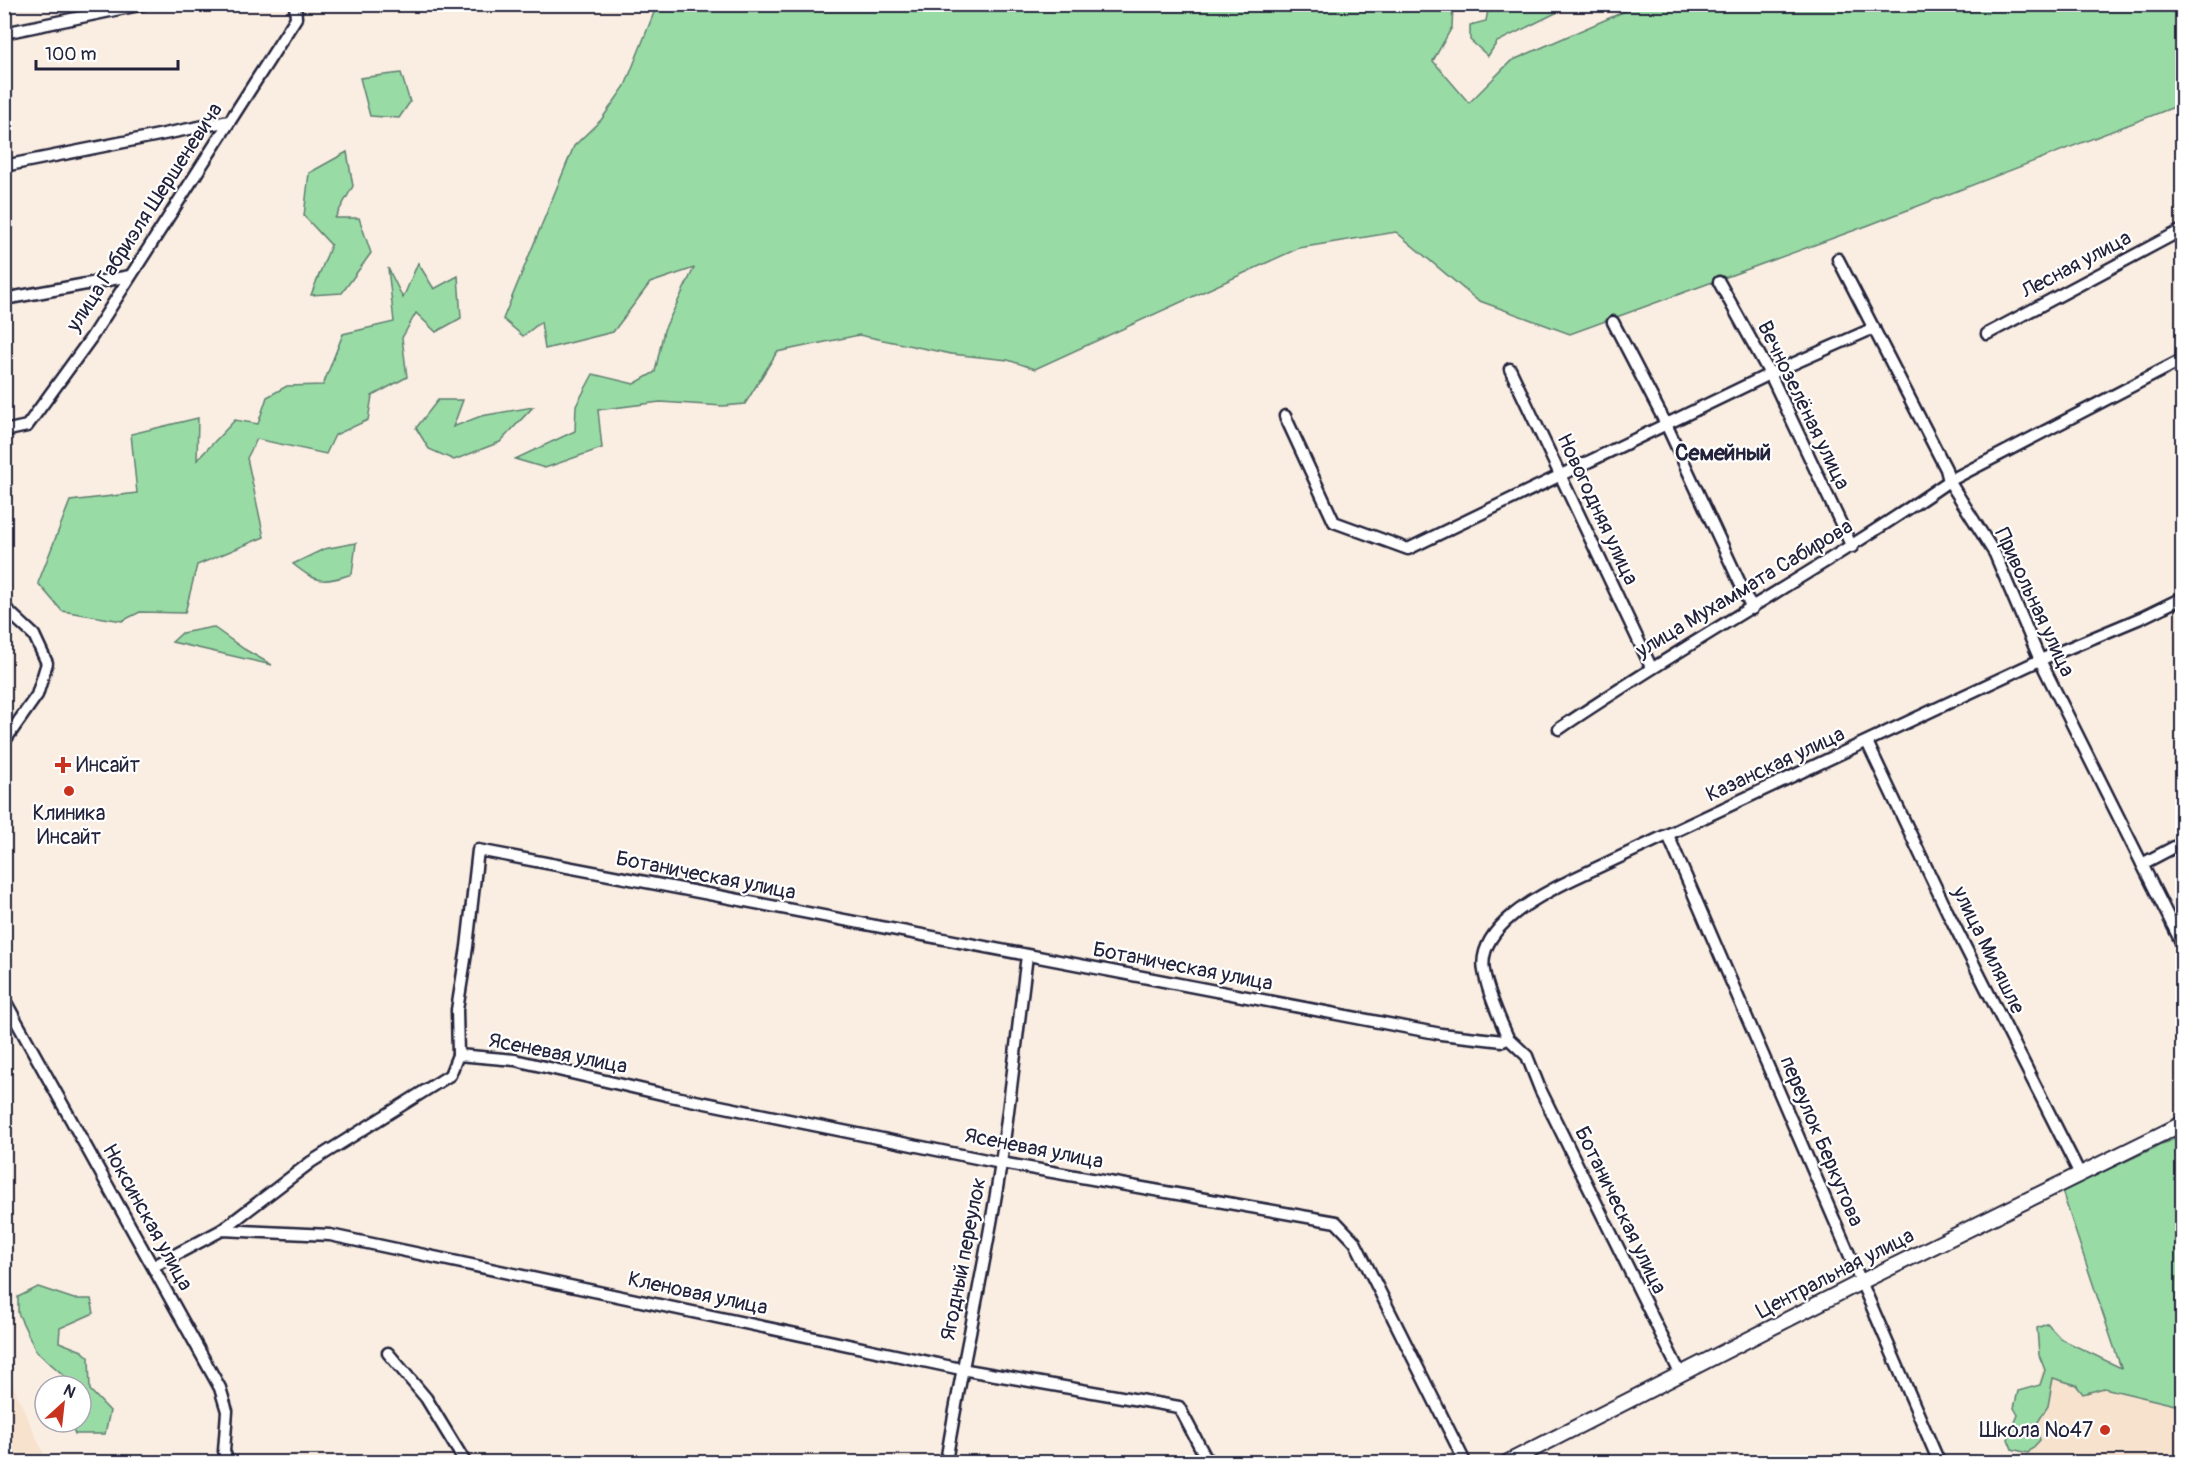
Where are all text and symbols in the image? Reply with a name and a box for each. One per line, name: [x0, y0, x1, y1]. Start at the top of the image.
scale bar: [36, 33, 178, 71]
text: 100 m: [45, 43, 97, 66]
street label: улица Габриэля Шершеневича: [60, 98, 229, 338]
street label: Лесная улица: [2016, 224, 2136, 305]
street label: Вечнозелёная улица: [1751, 316, 1856, 494]
street label: Новогодняя улица: [1551, 429, 1644, 589]
district label: Семейный: [1675, 439, 1771, 467]
street label: улица Мухаммата Сабирова: [1630, 513, 1858, 664]
street label: Привольная улица: [1988, 523, 2081, 681]
street label: Казанская улица: [1701, 720, 1849, 808]
place label: Инсайт: [76, 752, 141, 779]
marker: Инсайт: [54, 756, 72, 774]
marker: Клиника Инсайт: [62, 784, 76, 798]
place label: Клиника Инсайт: [33, 800, 105, 851]
street label: Ботаническая улица: [614, 845, 798, 906]
street label: улица Миляшле: [1946, 881, 2031, 1019]
street label: Ботаническая улица: [1091, 936, 1275, 997]
street label: Ясеневая улица: [486, 1027, 630, 1080]
street label: переулок Беркутова: [1773, 1052, 1870, 1230]
street label: Ясеневая улица: [962, 1122, 1106, 1175]
street label: Ботаническая улица: [1568, 1122, 1673, 1298]
street label: Ноксинская улица: [96, 1139, 199, 1295]
street label: Ягодный переулок: [934, 1175, 993, 1343]
street label: Центральная улица: [1752, 1222, 1919, 1325]
street label: Кленовая улица: [626, 1266, 770, 1321]
north arrow: [33, 1374, 93, 1434]
text: N: [60, 1380, 79, 1403]
place label: Школа №47: [1980, 1417, 2093, 1444]
marker: Школа №47: [2098, 1423, 2112, 1437]

